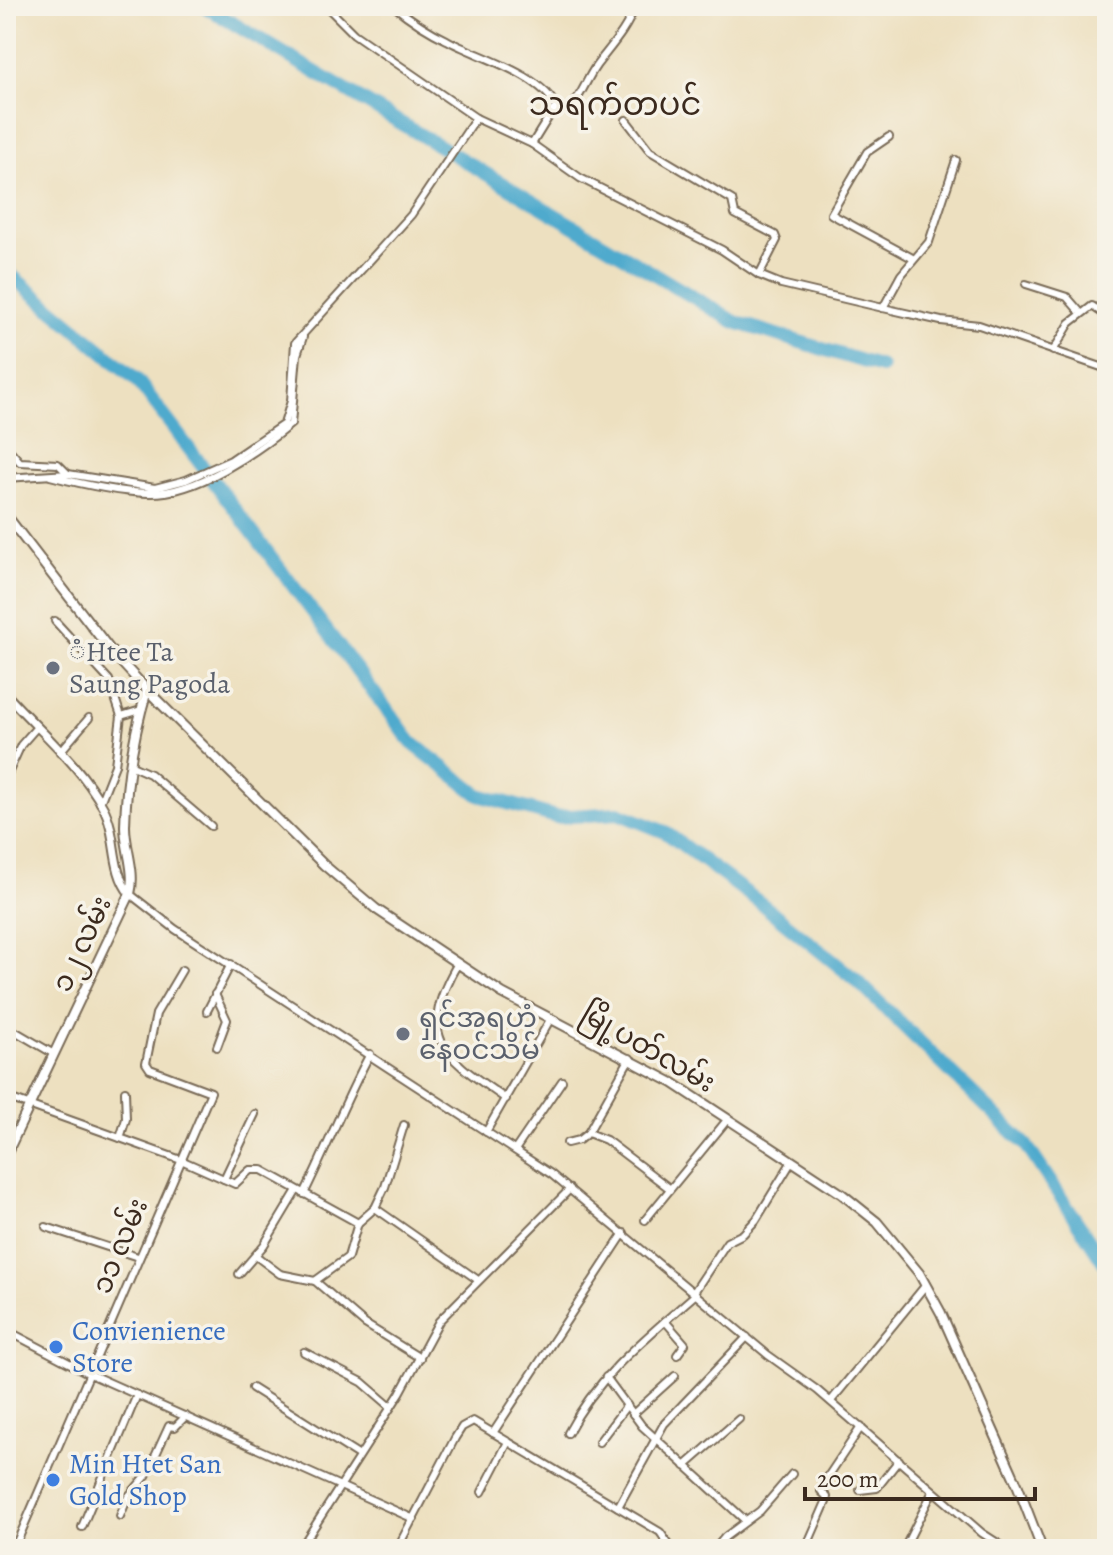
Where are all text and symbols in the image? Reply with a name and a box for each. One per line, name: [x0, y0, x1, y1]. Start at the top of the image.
district label: သရက်တပင်: [529, 81, 701, 130]
place label: ံHtee Ta Saung Pagoda: [69, 633, 230, 703]
marker: ံHtee Ta Saung Pagoda: [44, 659, 62, 677]
street label: ၁၂ လမ်း: [43, 890, 124, 1000]
street label: မြို့ပတ်လမ်း: [572, 994, 722, 1104]
place label: ရှင်အရဟံ နေဝင်သိမ်: [419, 999, 540, 1072]
marker: ရှင်အရဟံ နေဝင်သိမ်: [394, 1025, 412, 1043]
street label: ၁၁ လမ်း: [83, 1192, 157, 1300]
place label: Convienience Store: [72, 1312, 226, 1382]
marker: Convienience Store: [47, 1338, 65, 1356]
place label: Min Htet San Gold Shop: [69, 1445, 222, 1515]
scale bar: [805, 1451, 1035, 1501]
text: 200 m: [817, 1463, 879, 1495]
marker: Min Htet San Gold Shop: [44, 1471, 62, 1489]

